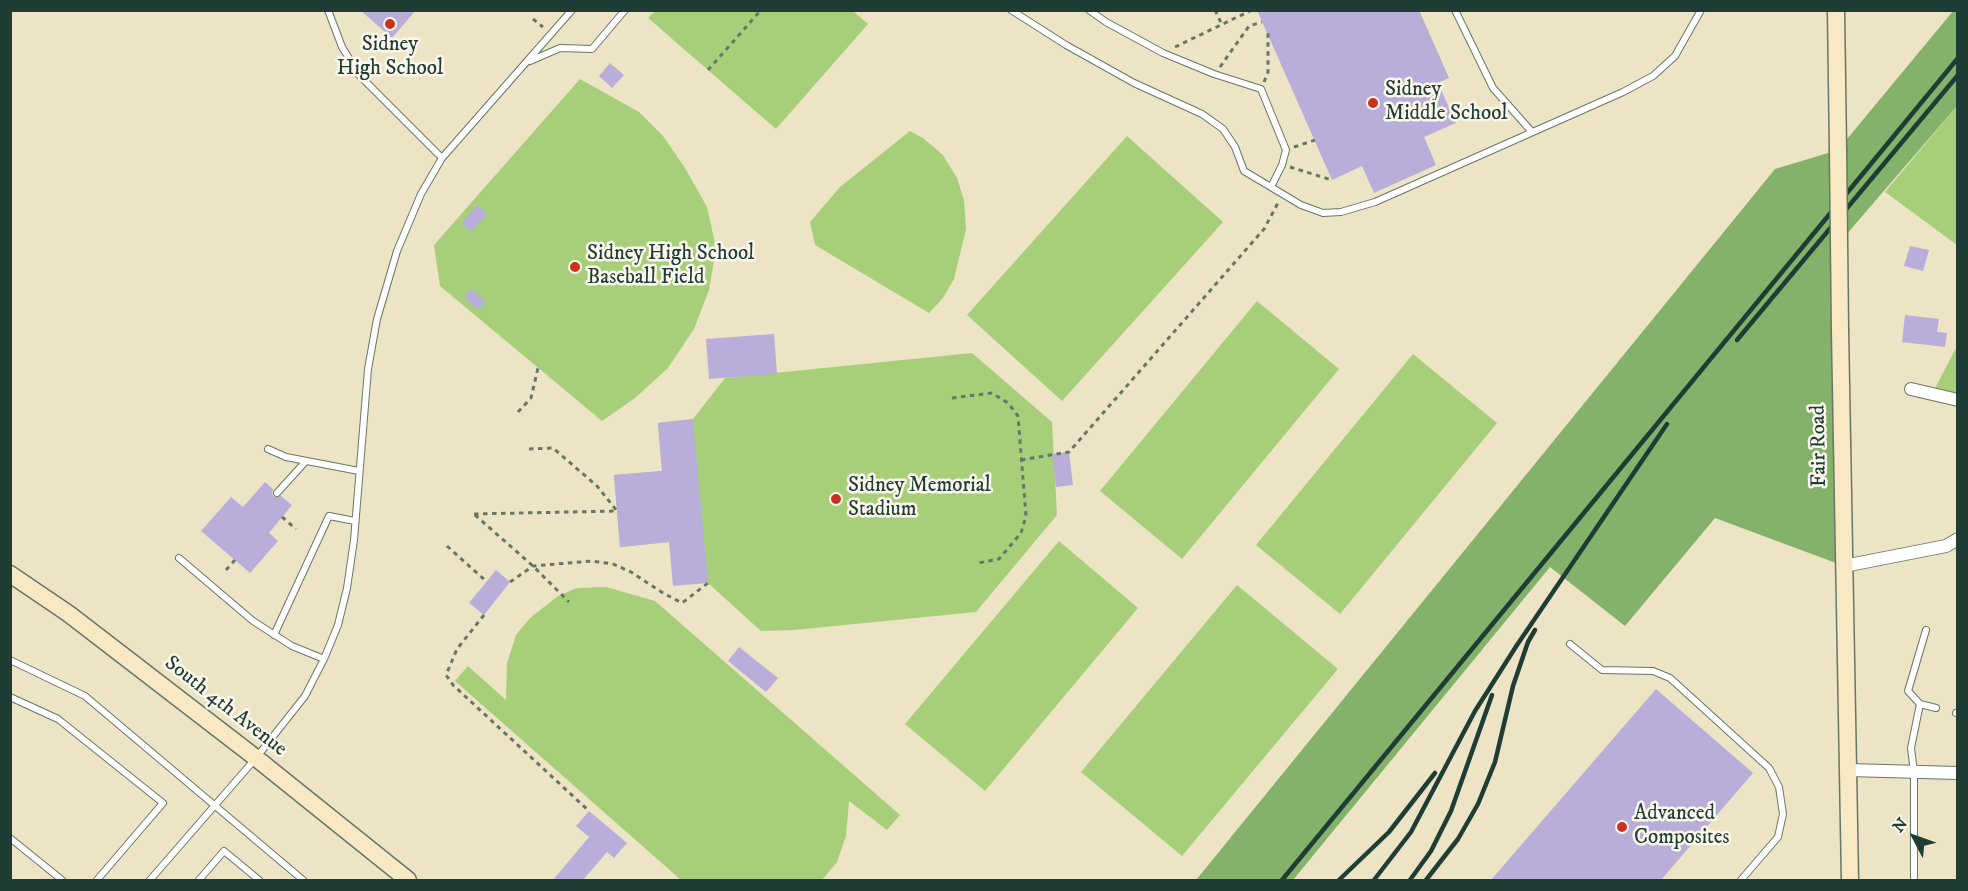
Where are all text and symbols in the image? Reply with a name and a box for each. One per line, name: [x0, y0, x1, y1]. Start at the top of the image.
marker: Sidney High School: [383, 17, 397, 31]
place label: Sidney High School: [337, 33, 443, 83]
place label: Sidney Middle School: [1385, 78, 1508, 128]
marker: Sidney Middle School: [1366, 96, 1380, 110]
place label: Sidney High School Baseball Field: [587, 242, 754, 292]
marker: Sidney High School Baseball Field: [568, 260, 582, 274]
street label: Fair Road: [1807, 405, 1833, 487]
place label: Sidney Memorial Stadium: [848, 474, 991, 524]
marker: Sidney Memorial Stadium: [829, 492, 843, 506]
street label: South 4th Avenue: [159, 651, 291, 763]
place label: Advanced Composites: [1634, 802, 1729, 852]
north arrow: [1884, 807, 1944, 867]
text: N: [1889, 814, 1912, 837]
marker: Advanced Composites: [1615, 820, 1629, 834]

